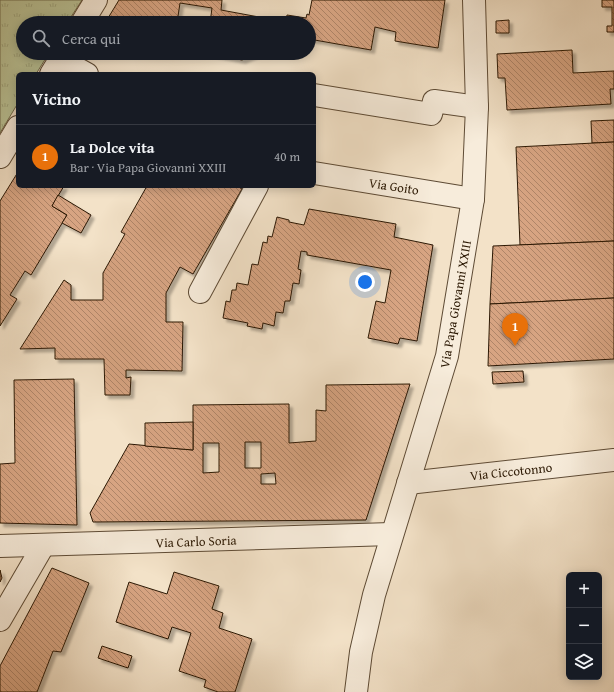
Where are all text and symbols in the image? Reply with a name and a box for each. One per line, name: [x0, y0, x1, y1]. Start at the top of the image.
search box: [16, 16, 316, 60]
icon: search: [30, 27, 52, 49]
text: Cerca qui: [62, 28, 120, 49]
text: Vicino: [32, 86, 81, 111]
text: La Dolce vita: [70, 137, 155, 158]
text: 1: [42, 147, 48, 166]
text: 40 m: [274, 147, 300, 166]
text: Bar · Via Papa Giovanni XXIII: [70, 158, 226, 177]
street label: Via Goito: [368, 173, 421, 200]
street label: Via Papa Giovanni XXIII: [435, 239, 476, 370]
your location: [355, 272, 375, 292]
pin: 1: [502, 313, 528, 346]
street label: Via Ciccotonno: [469, 458, 553, 485]
street label: Via Carlo Soria: [155, 531, 238, 552]
map controls: [566, 572, 602, 680]
button: +: [566, 572, 602, 608]
button: −: [566, 608, 602, 644]
button: layers: [566, 644, 602, 680]

